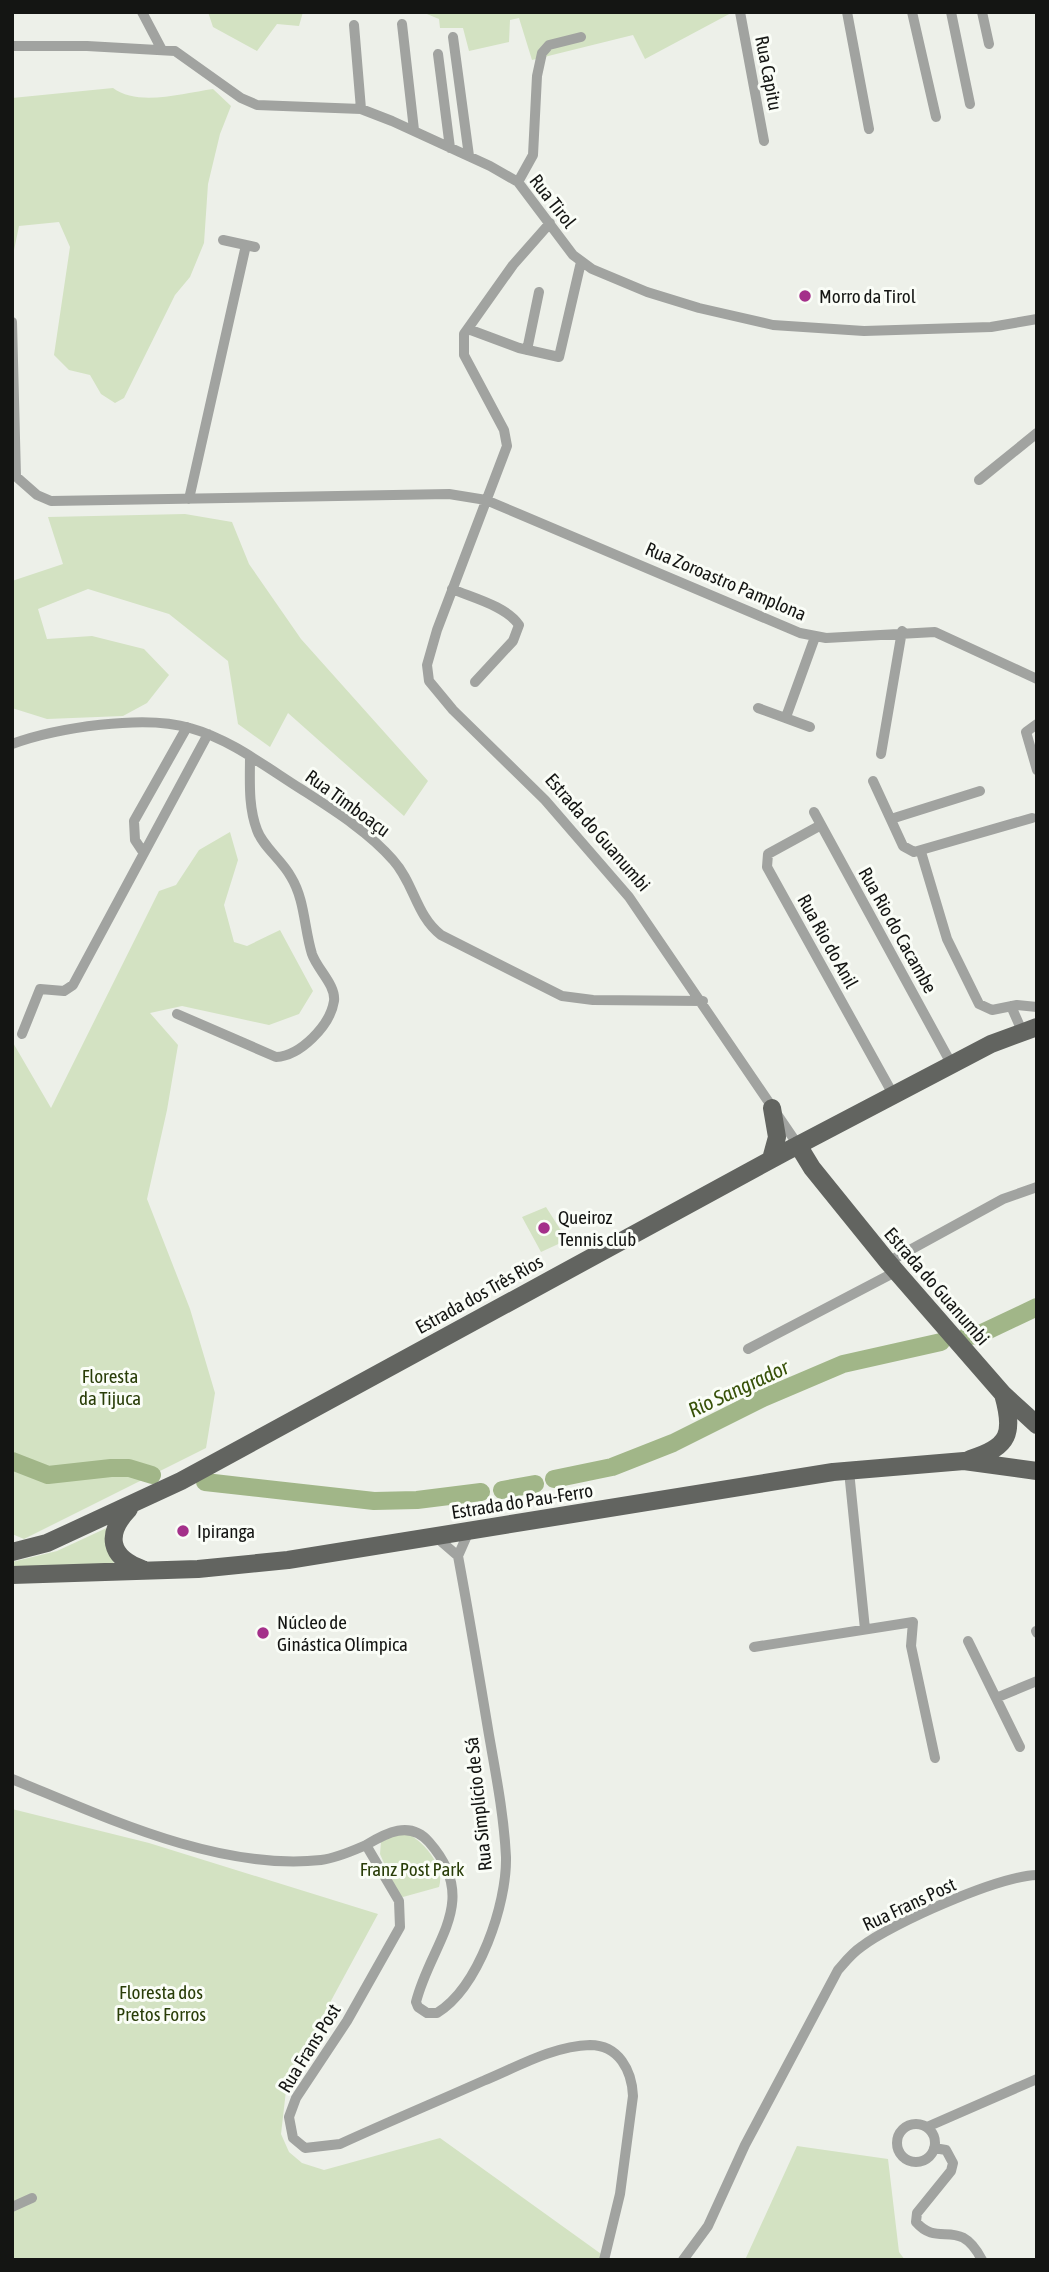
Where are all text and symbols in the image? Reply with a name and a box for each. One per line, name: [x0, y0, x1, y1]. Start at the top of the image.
street label: Rua Capitu: [751, 34, 787, 112]
street label: Rua Tirol: [525, 170, 581, 232]
place label: Morro da Tirol: [819, 285, 916, 307]
marker: Morro da Tirol: [797, 288, 813, 304]
street label: Rua Zoroastro Pamplona: [642, 537, 810, 625]
street label: Rua Timboaçu: [301, 765, 395, 841]
street label: Estrada do Guanumbi: [541, 769, 655, 895]
street label: Rua Rio do Cacambe: [854, 863, 942, 997]
street label: Rua Rio do Anil: [793, 890, 863, 992]
place label: Queiroz Tennis club: [558, 1206, 636, 1250]
marker: Queiroz Tennis club: [536, 1220, 552, 1236]
street label: Estrada do Guanumbi: [880, 1223, 994, 1349]
street label: Estrada dos Três Rios: [411, 1250, 547, 1338]
water label: Rio Sangrador: [684, 1354, 793, 1422]
park label: Floresta da Tijuca: [79, 1365, 141, 1409]
street label: Estrada do Pau-Ferro: [450, 1479, 594, 1523]
place label: Ipiranga: [197, 1520, 255, 1542]
marker: Ipiranga: [175, 1523, 191, 1539]
place label: Núcleo de Ginástica Olímpica: [277, 1611, 408, 1655]
marker: Núcleo de Ginástica Olímpica: [255, 1625, 271, 1641]
street label: Rua Simplício de Sá: [460, 1736, 496, 1872]
park label: Franz Post Park: [360, 1858, 465, 1880]
street label: Rua Frans Post: [859, 1873, 959, 1935]
park label: Floresta dos Pretos Forros: [116, 1981, 206, 2025]
street label: Rua Frans Post: [273, 2000, 345, 2096]

